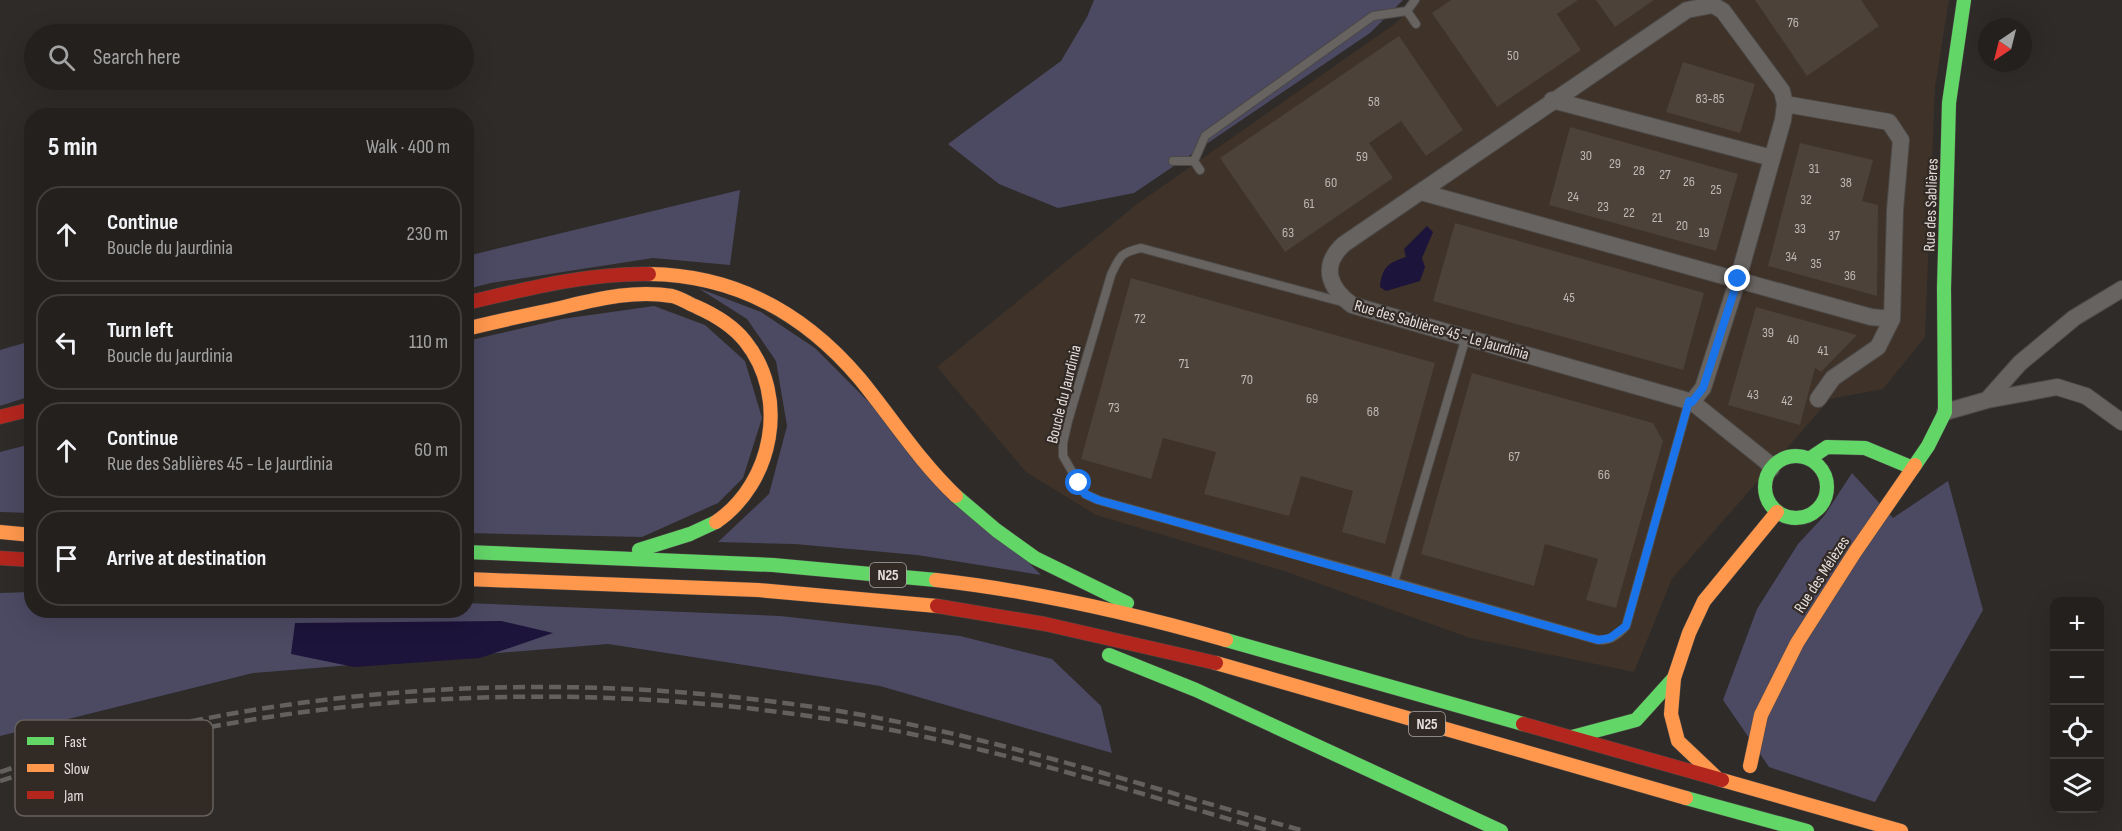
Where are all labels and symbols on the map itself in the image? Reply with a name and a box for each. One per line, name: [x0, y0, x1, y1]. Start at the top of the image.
house number: 76: [1787, 14, 1799, 31]
north arrow: [1978, 18, 2032, 72]
house number: 50: [1507, 47, 1519, 64]
house number: 83-85: [1696, 90, 1725, 107]
house number: 58: [1368, 93, 1380, 110]
house number: 30: [1580, 147, 1592, 164]
house number: 59: [1356, 148, 1368, 165]
house number: 29: [1609, 155, 1621, 172]
street label: Rue des Sablières: [1920, 158, 1943, 252]
house number: 31: [1809, 160, 1819, 177]
house number: 28: [1633, 162, 1645, 179]
house number: 27: [1659, 166, 1671, 183]
house number: 26: [1683, 173, 1695, 190]
house number: 60: [1325, 174, 1337, 191]
house number: 38: [1840, 174, 1852, 191]
house number: 25: [1710, 181, 1722, 198]
house number: 24: [1567, 188, 1579, 205]
house number: 32: [1800, 191, 1812, 208]
house number: 61: [1303, 195, 1315, 212]
house number: 23: [1597, 198, 1609, 215]
house number: 22: [1623, 204, 1635, 221]
house number: 21: [1652, 209, 1662, 226]
house number: 20: [1676, 217, 1688, 234]
house number: 33: [1794, 220, 1806, 237]
house number: 63: [1282, 224, 1294, 241]
house number: 19: [1698, 224, 1710, 241]
house number: 37: [1828, 227, 1840, 244]
house number: 34: [1785, 248, 1797, 265]
house number: 35: [1810, 255, 1822, 272]
route end: [1724, 265, 1750, 291]
house number: 36: [1844, 267, 1856, 284]
house number: 45: [1563, 289, 1575, 306]
street label: Rue des Sablières 45 - Le Jaurdinia: [1352, 296, 1531, 364]
house number: 72: [1134, 310, 1146, 327]
house number: 39: [1762, 324, 1774, 341]
house number: 40: [1787, 331, 1799, 348]
house number: 41: [1818, 342, 1828, 359]
street label: Boucle du Jaurdinia: [1043, 343, 1086, 446]
house number: 71: [1179, 355, 1189, 372]
house number: 70: [1241, 371, 1253, 388]
house number: 43: [1747, 386, 1759, 403]
house number: 69: [1306, 390, 1318, 407]
house number: 42: [1781, 392, 1793, 409]
house number: 73: [1108, 399, 1120, 416]
house number: 68: [1367, 403, 1379, 420]
house number: 67: [1508, 448, 1520, 465]
house number: 66: [1598, 466, 1610, 483]
route start: [1065, 469, 1091, 495]
street label: Rue des Mélèzes: [1790, 533, 1854, 617]
road number: N25: [870, 563, 906, 587]
road number: N25: [1409, 712, 1445, 736]
legend: [15, 720, 213, 816]
text: Fast: [64, 733, 87, 752]
text: Slow: [64, 760, 89, 779]
text: Jam: [63, 787, 84, 806]

